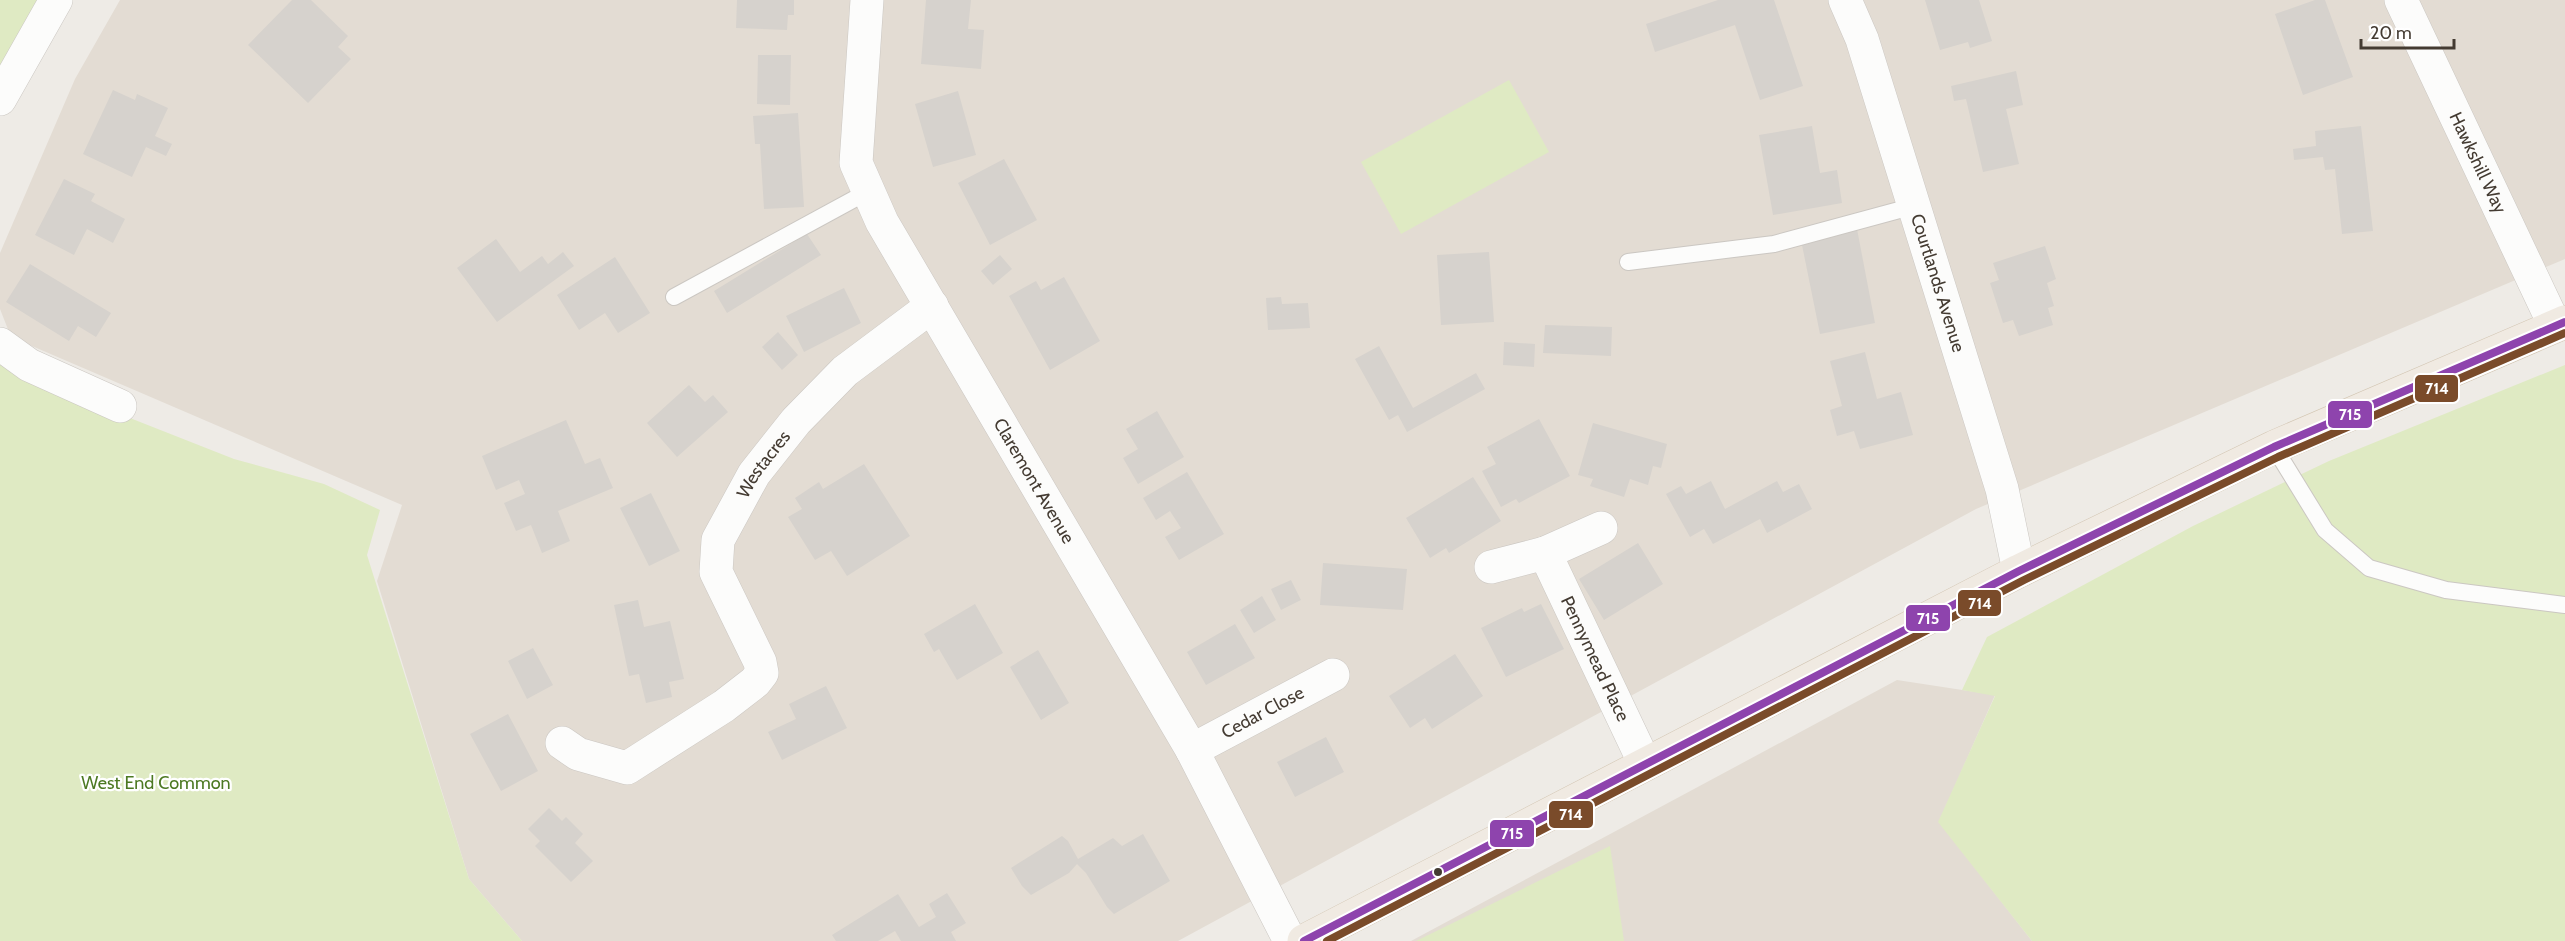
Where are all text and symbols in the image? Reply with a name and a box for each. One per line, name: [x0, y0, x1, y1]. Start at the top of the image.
scale bar: [2361, 12, 2454, 50]
text: 20 m: [2370, 22, 2412, 44]
street label: Hawkshill Way: [2445, 109, 2511, 217]
street label: Courtlands Avenue: [1906, 211, 1970, 355]
line badge: 714: [2414, 374, 2459, 403]
text: 714: [2425, 379, 2449, 398]
line badge: 715: [2327, 400, 2373, 429]
text: 715: [2339, 405, 2361, 424]
street label: Claremont Avenue: [989, 414, 1079, 547]
street label: Westacres: [732, 426, 795, 502]
line badge: 714: [1957, 589, 2002, 617]
street label: Pennymead Place: [1556, 592, 1634, 725]
text: 714: [1968, 594, 1992, 613]
line badge: 715: [1905, 604, 1951, 632]
text: 715: [1917, 609, 1939, 628]
street label: Cedar Close: [1218, 682, 1308, 743]
park label: West End Common: [81, 772, 231, 794]
line badge: 714: [1548, 800, 1594, 829]
text: 714: [1559, 805, 1583, 824]
line badge: 715: [1489, 819, 1535, 848]
text: 715: [1501, 824, 1523, 843]
unlabelled marker: [1432, 866, 1444, 878]

